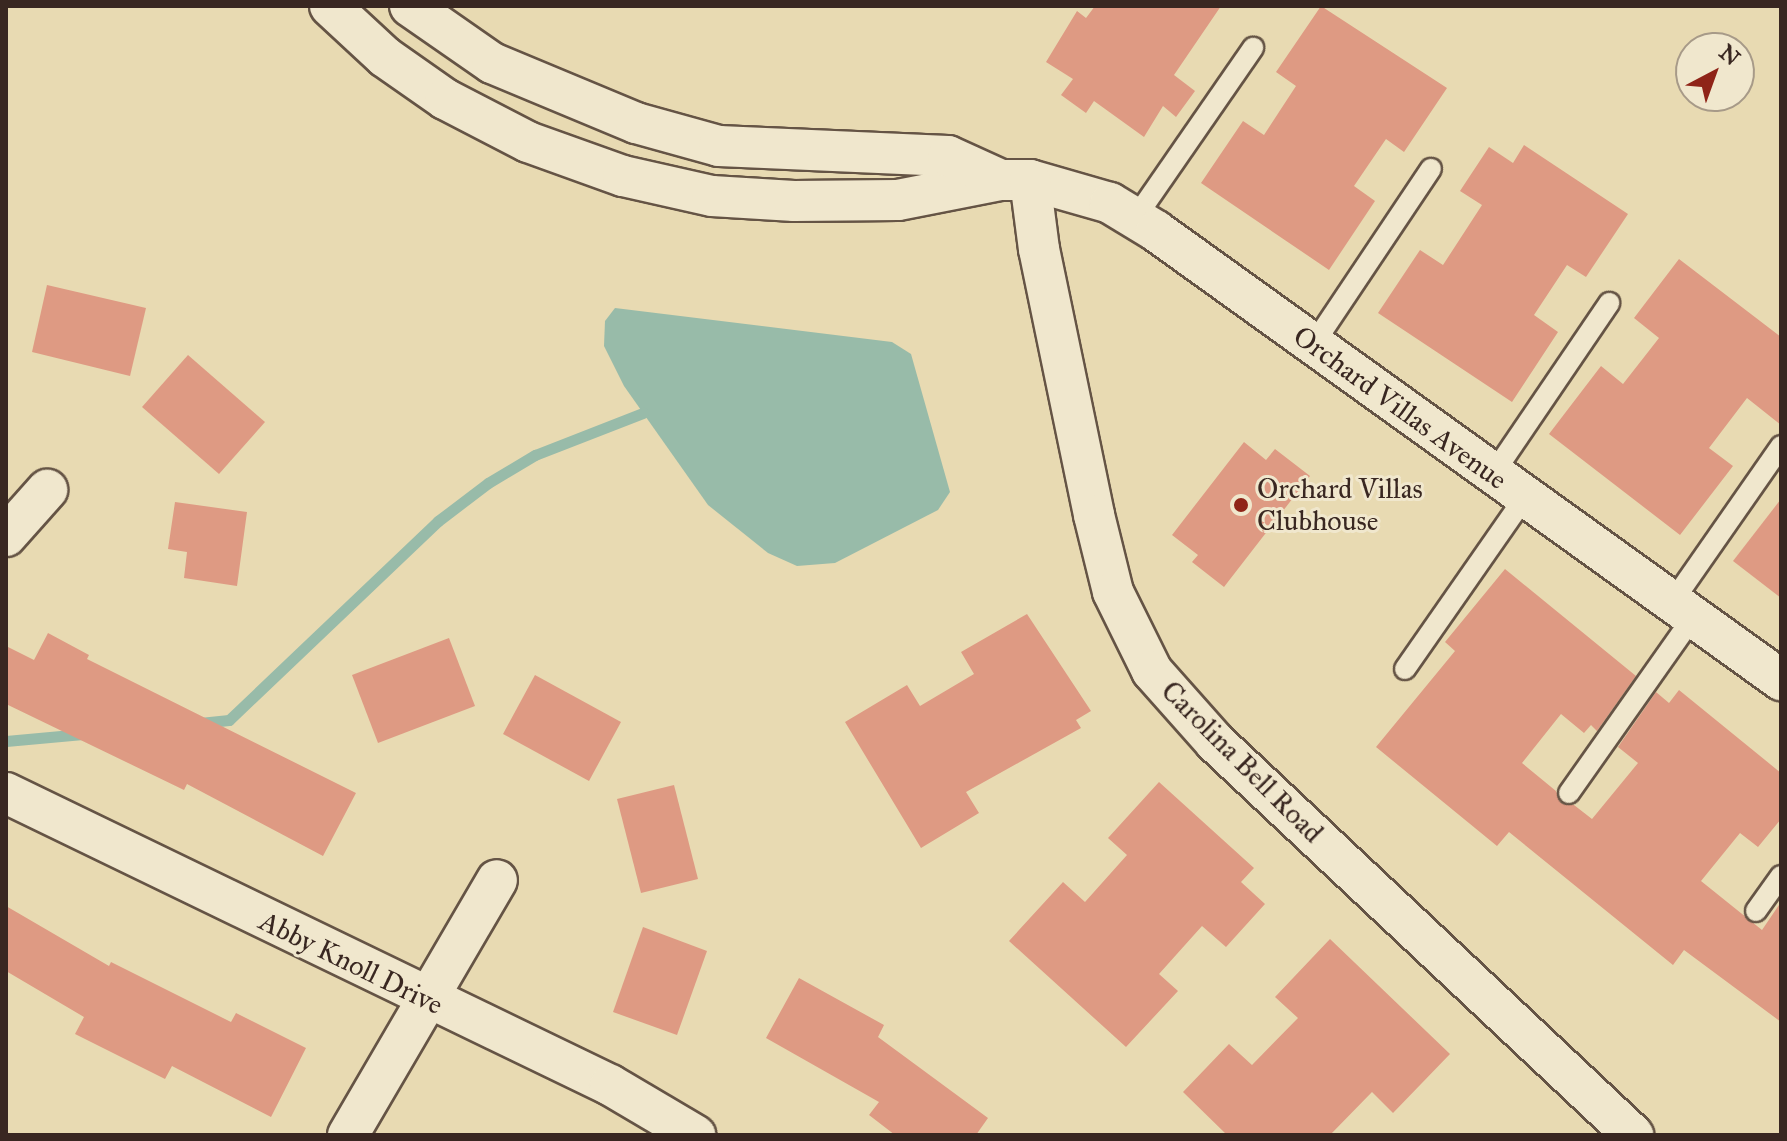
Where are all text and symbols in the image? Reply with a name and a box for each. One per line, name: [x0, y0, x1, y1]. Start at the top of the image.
north arrow: [1675, 32, 1755, 112]
text: N: [1714, 39, 1746, 71]
street label: Orchard Villas Avenue: [1287, 319, 1513, 497]
place label: Orchard Villas Clubhouse: [1257, 472, 1423, 538]
marker: Orchard Villas Clubhouse: [1232, 496, 1250, 514]
street label: Carolina Bell Road: [1154, 674, 1330, 850]
street label: Abby Knoll Drive: [254, 904, 448, 1022]

